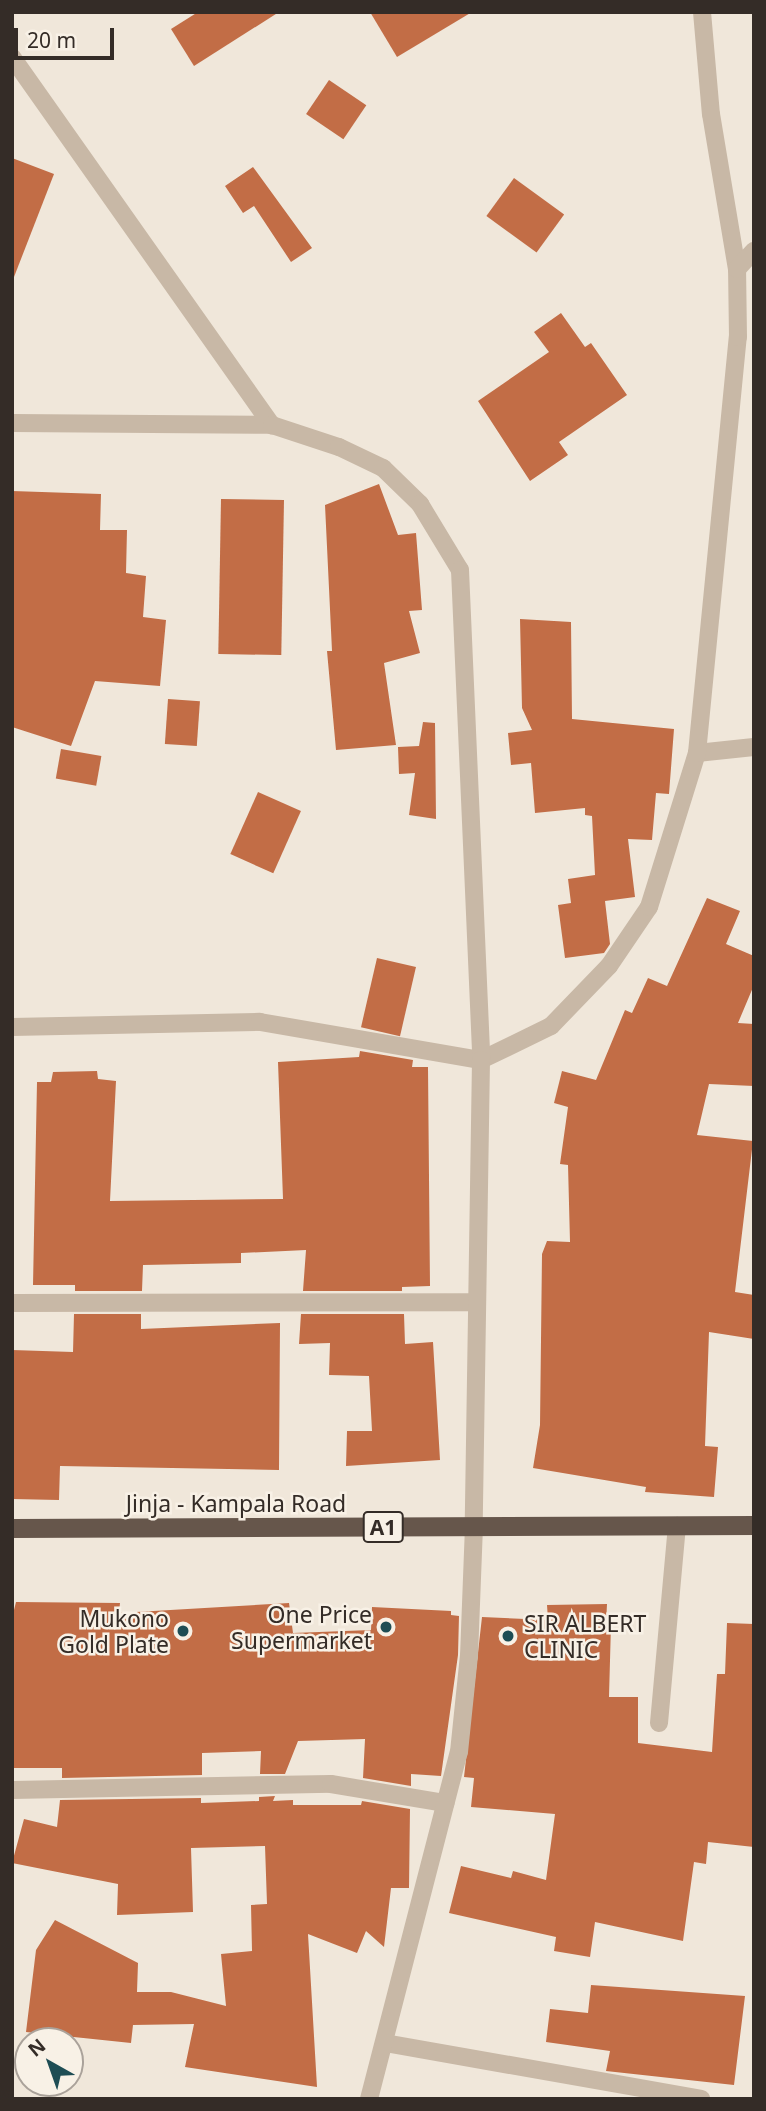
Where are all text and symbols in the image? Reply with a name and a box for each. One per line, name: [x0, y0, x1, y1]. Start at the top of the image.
scale bar: [18, 14, 117, 58]
text: 20 m: [27, 26, 76, 54]
street label: Jinja - Kampala Road: [126, 1489, 346, 1517]
road number: A1: [362, 1510, 404, 1544]
place label: One Price Supermarket: [231, 1600, 372, 1654]
place label: Mukono Gold Plate: [58, 1604, 169, 1658]
place label: SIR ALBERT CLINIC: [524, 1609, 646, 1663]
marker: One Price Supermarket: [378, 1619, 394, 1635]
marker: Mukono Gold Plate: [175, 1623, 191, 1639]
marker: SIR ALBERT CLINIC: [498, 1626, 518, 1646]
north arrow: [14, 2027, 84, 2097]
text: N: [23, 2033, 51, 2062]

